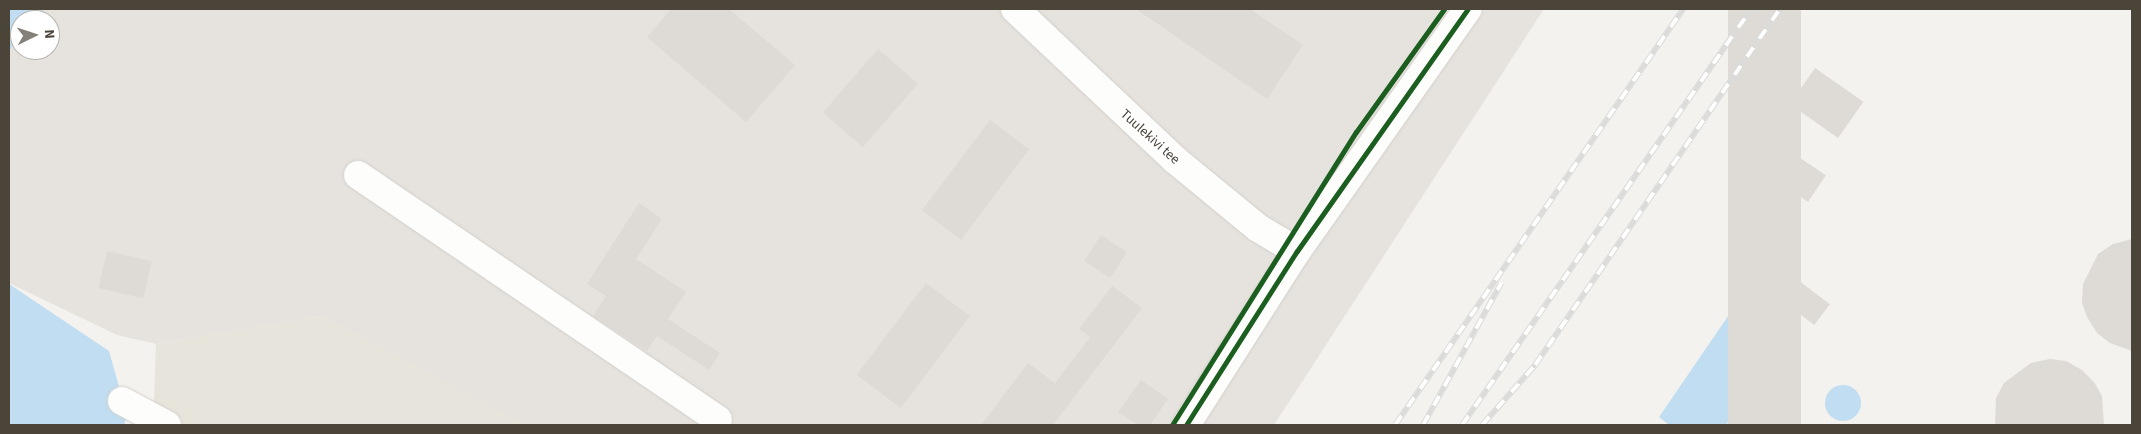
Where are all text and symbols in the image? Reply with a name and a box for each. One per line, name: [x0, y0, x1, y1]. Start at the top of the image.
north arrow: [10, 10, 60, 60]
text: N: [39, 29, 59, 39]
street label: Tuulekivi tee: [1117, 106, 1183, 168]

